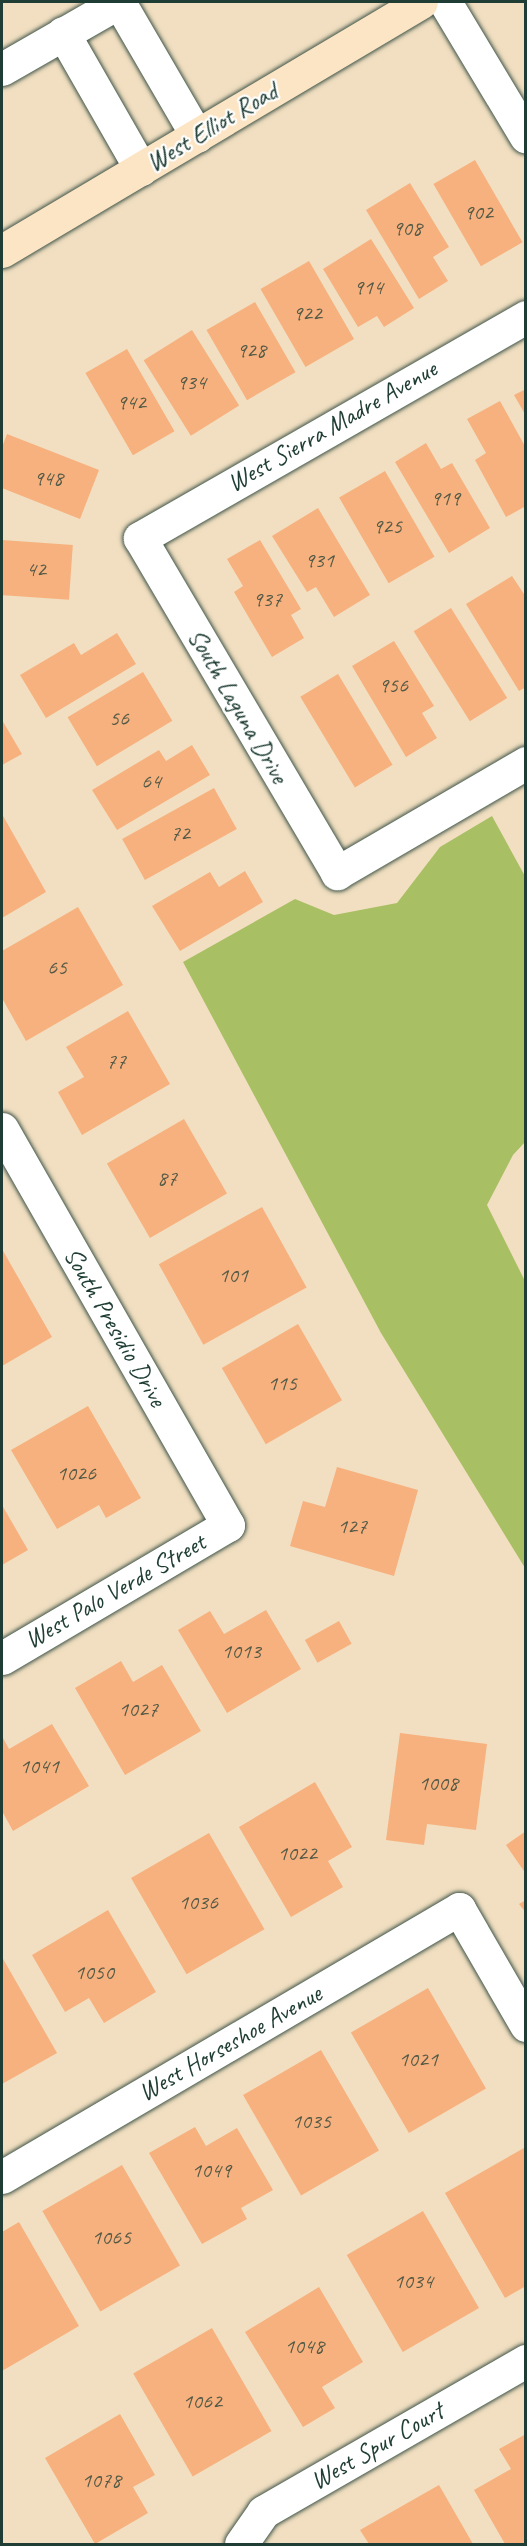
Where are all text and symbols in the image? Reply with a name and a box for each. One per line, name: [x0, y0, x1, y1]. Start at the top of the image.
street label: West Elliot Road: [141, 76, 283, 178]
house number: 902: [463, 200, 493, 226]
house number: 908: [392, 216, 422, 242]
house number: 914: [353, 275, 383, 301]
house number: 922: [292, 301, 322, 327]
house number: 928: [236, 338, 266, 364]
street label: West Sierra Madre Avenue: [221, 353, 443, 499]
house number: 934: [176, 370, 206, 396]
house number: 942: [116, 390, 146, 416]
house number: 948: [33, 466, 63, 492]
house number: 919: [430, 486, 460, 512]
house number: 925: [372, 514, 402, 540]
house number: 931: [304, 548, 334, 574]
house number: 42: [26, 557, 46, 583]
house number: 937: [252, 587, 282, 613]
street label: South Laguna Drive: [181, 623, 295, 789]
house number: 956: [378, 673, 408, 699]
house number: 56: [109, 706, 129, 732]
house number: 64: [141, 769, 161, 795]
house number: 72: [170, 821, 190, 847]
house number: 65: [47, 955, 67, 981]
house number: 77: [106, 1049, 126, 1075]
house number: 87: [157, 1166, 177, 1192]
street label: South Presidio Drive: [57, 1242, 173, 1412]
house number: 101: [218, 1263, 248, 1289]
house number: 115: [267, 1371, 297, 1397]
house number: 1026: [56, 1461, 96, 1487]
house number: 127: [337, 1514, 367, 1540]
street label: West Palo Verde Street: [19, 1526, 211, 1656]
house number: 1013: [221, 1639, 261, 1665]
house number: 1027: [118, 1697, 158, 1723]
house number: 1041: [19, 1754, 59, 1780]
house number: 1008: [418, 1771, 458, 1797]
house number: 1022: [277, 1841, 317, 1867]
house number: 1036: [178, 1890, 218, 1916]
house number: 1050: [74, 1960, 114, 1986]
street label: West Horseshoe Avenue: [133, 1978, 327, 2108]
house number: 1021: [398, 2047, 438, 2073]
house number: 1035: [291, 2109, 331, 2135]
house number: 1049: [191, 2158, 231, 2184]
house number: 1065: [91, 2225, 131, 2251]
house number: 1034: [393, 2269, 433, 2295]
house number: 1048: [284, 2334, 324, 2360]
house number: 1062: [182, 2389, 222, 2415]
street label: West Spur Court: [305, 2396, 449, 2496]
house number: 1078: [81, 2468, 121, 2494]

